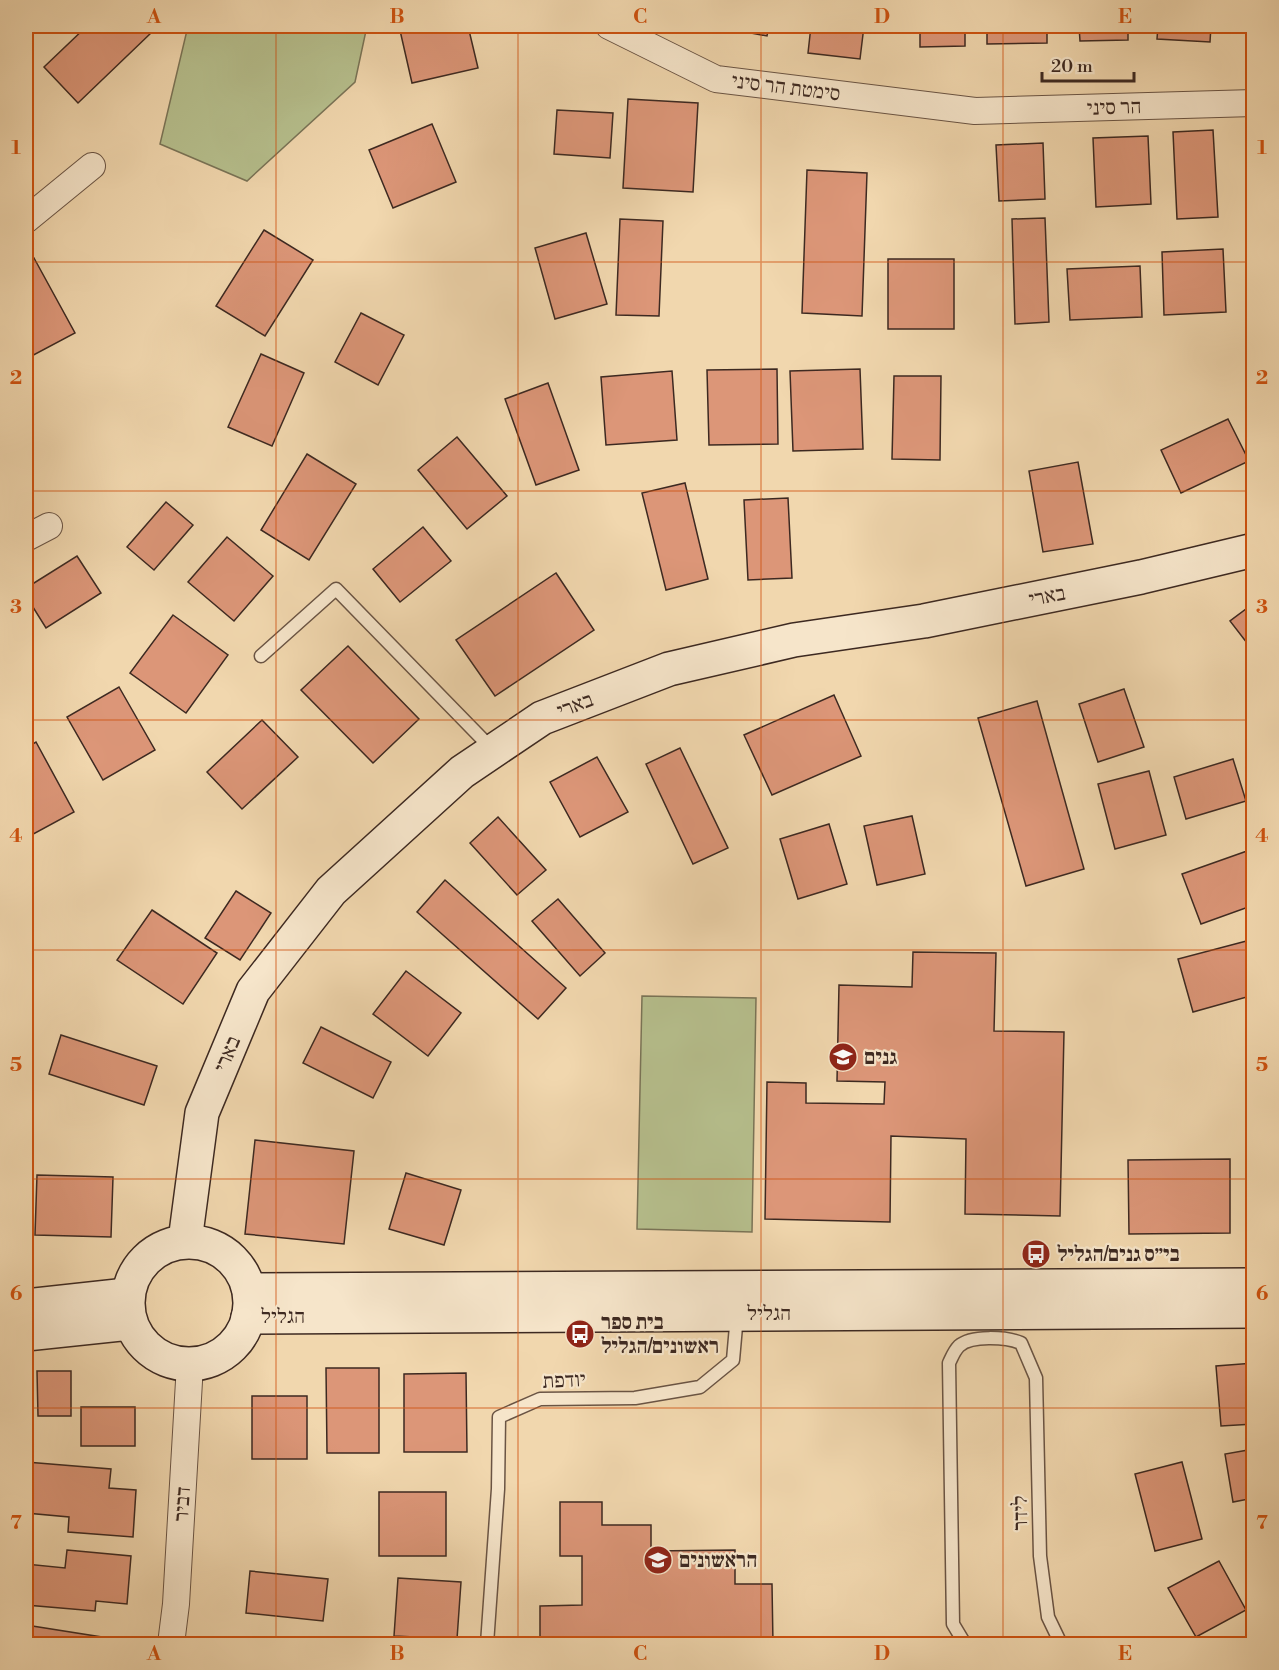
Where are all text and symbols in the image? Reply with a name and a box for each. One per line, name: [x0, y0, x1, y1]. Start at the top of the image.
text: A: [146, 5, 162, 30]
text: B: [389, 5, 405, 30]
text: C: [633, 5, 647, 30]
text: D: [874, 5, 890, 30]
text: E: [1118, 5, 1132, 30]
scale bar: [1042, 45, 1134, 83]
text: 20 m: [1051, 55, 1093, 78]
street label: סימטת הר סיני: [730, 68, 842, 108]
street label: הר סיני: [1086, 94, 1142, 122]
text: 1: [11, 136, 21, 161]
text: 1: [1257, 136, 1267, 161]
text: 2: [10, 366, 22, 391]
text: 2: [1256, 366, 1268, 391]
street label: בארי: [1027, 581, 1068, 613]
text: 3: [10, 595, 22, 620]
text: 3: [1256, 595, 1268, 620]
street label: בארי: [553, 687, 597, 725]
text: 4: [9, 824, 23, 849]
text: 4: [1255, 824, 1269, 849]
street label: בארי: [209, 1032, 247, 1076]
school or university icon: גנים: [827, 1041, 859, 1073]
place label: גנים: [864, 1045, 897, 1071]
text: 5: [10, 1053, 22, 1078]
text: 5: [1256, 1053, 1268, 1078]
bus stop icon: בי״ס גנים/הגליל: [1020, 1238, 1052, 1270]
place label: בי״ס גנים/הגליל: [1057, 1242, 1180, 1268]
text: 6: [10, 1282, 23, 1307]
text: 6: [1256, 1282, 1269, 1307]
street label: הגליל: [747, 1301, 791, 1327]
street label: הגליל: [261, 1304, 305, 1330]
place label: בית ספר ראשונים/הגליל: [601, 1310, 719, 1360]
bus stop icon: בית ספר ראשונים/הגליל: [564, 1318, 596, 1350]
street label: יודפת: [542, 1367, 587, 1395]
street label: דביר: [169, 1486, 197, 1522]
street label: לידר: [1008, 1495, 1034, 1531]
text: 7: [10, 1511, 22, 1536]
text: 7: [1256, 1511, 1268, 1536]
school or university icon: הראשונים: [642, 1544, 674, 1576]
place label: הראשונים: [679, 1548, 758, 1574]
text: A: [146, 1642, 162, 1667]
text: B: [389, 1642, 405, 1667]
text: C: [633, 1642, 647, 1667]
text: D: [874, 1642, 890, 1667]
text: E: [1118, 1642, 1132, 1667]

